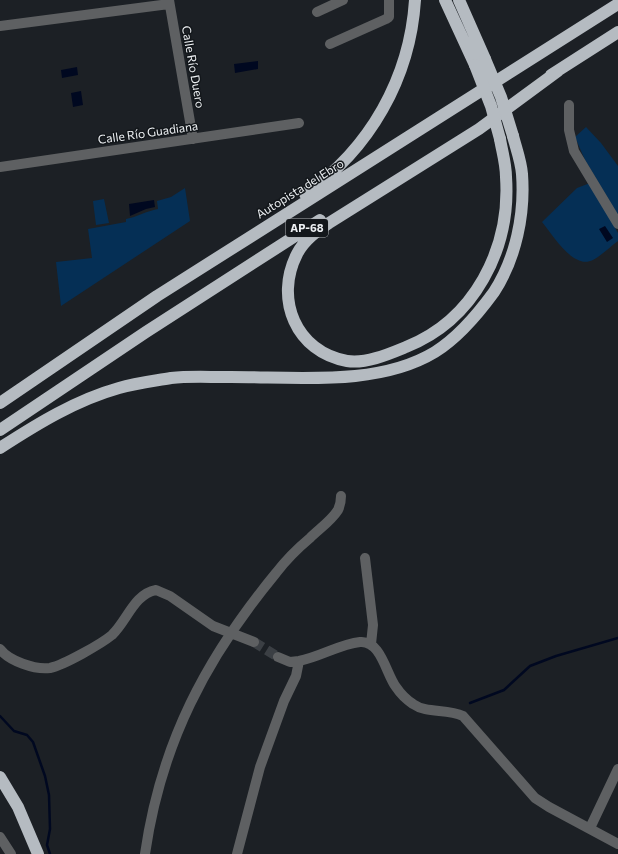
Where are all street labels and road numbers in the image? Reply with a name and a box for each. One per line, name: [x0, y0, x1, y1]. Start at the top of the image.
street label: Calle Río Duero: [180, 25, 208, 109]
street label: Calle Río Guadiana: [97, 118, 199, 146]
street label: Autopista del Ebro: [253, 156, 346, 221]
road number: AP-68: [286, 219, 328, 237]

